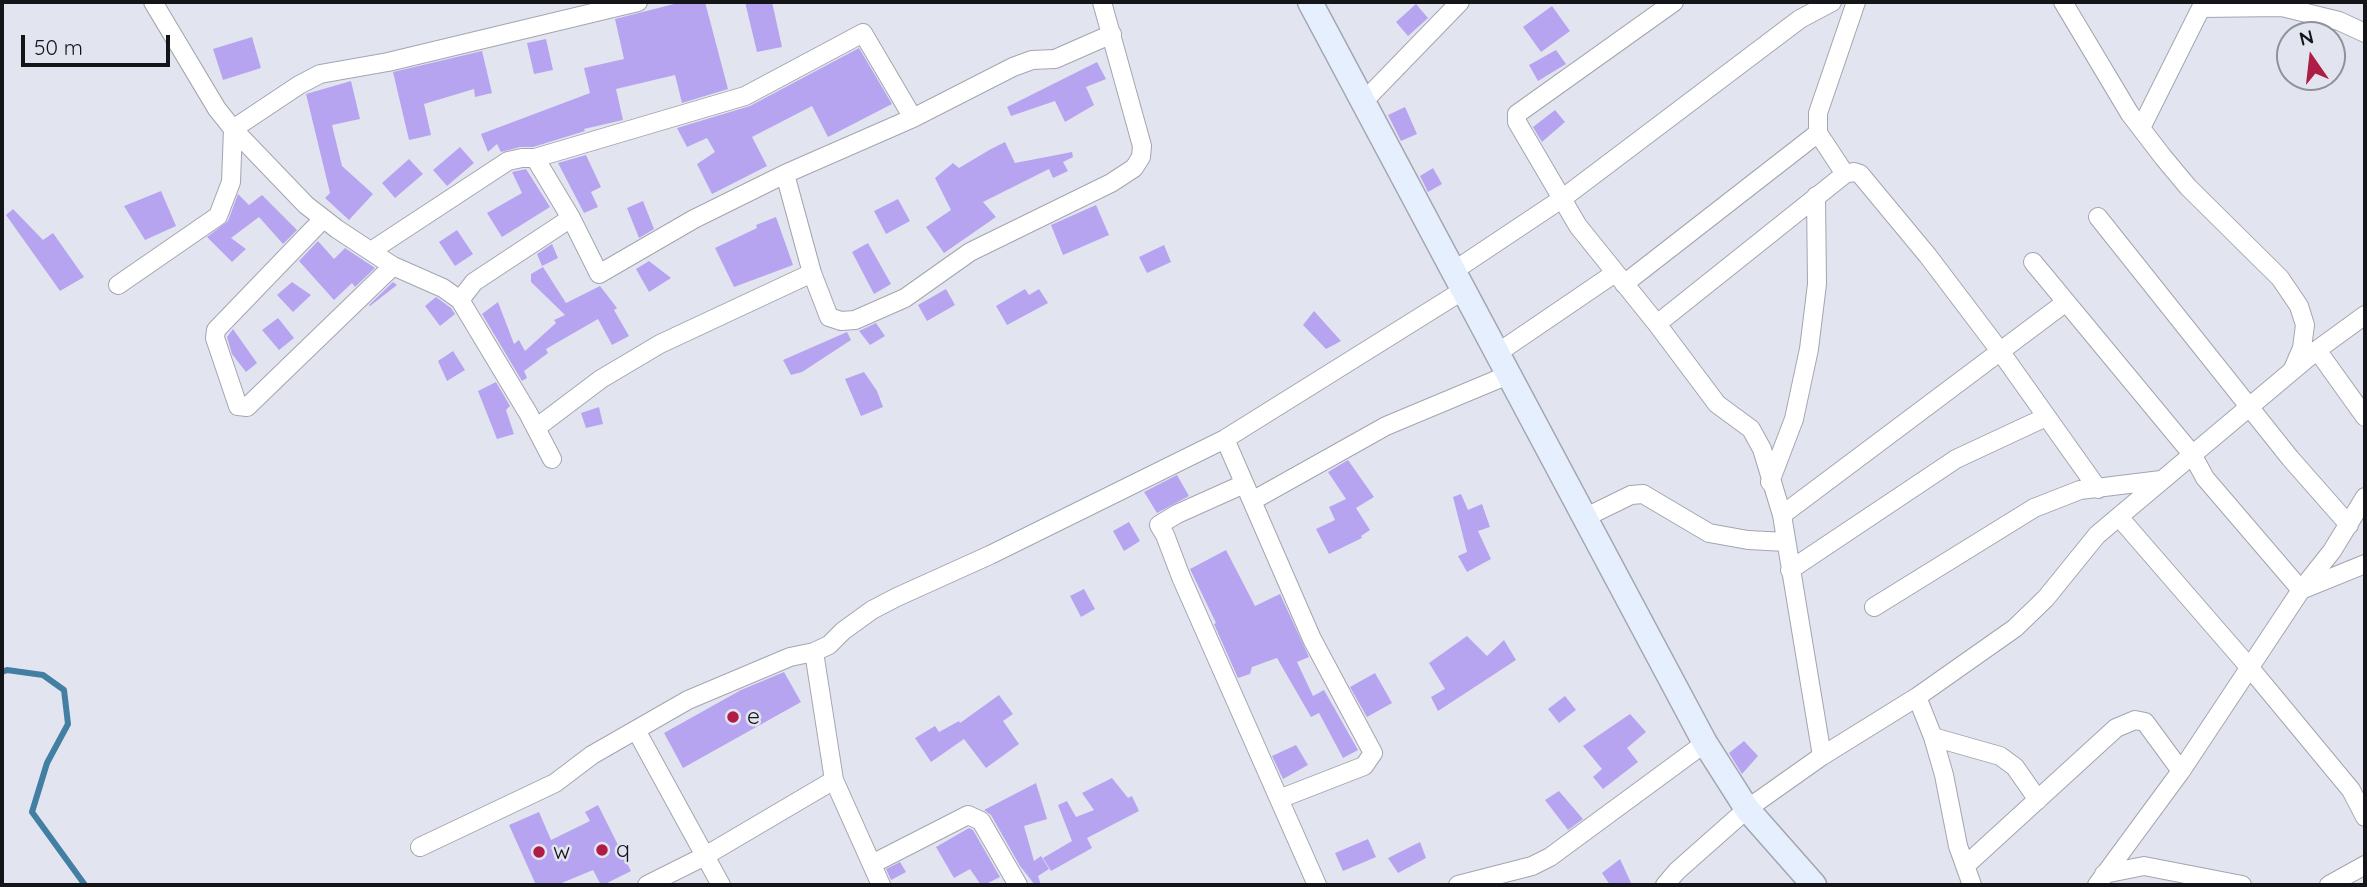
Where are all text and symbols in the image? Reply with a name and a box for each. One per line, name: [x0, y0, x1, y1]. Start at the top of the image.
scale bar: [24, 21, 173, 65]
north arrow: [2276, 21, 2346, 91]
text: N: [2297, 24, 2316, 51]
text: 50 m: [34, 34, 83, 60]
place label: e: [747, 703, 760, 731]
marker: e: [725, 709, 741, 725]
place label: q: [616, 836, 630, 864]
place label: w: [553, 838, 570, 866]
marker: q: [594, 842, 610, 858]
marker: w: [531, 844, 547, 860]

